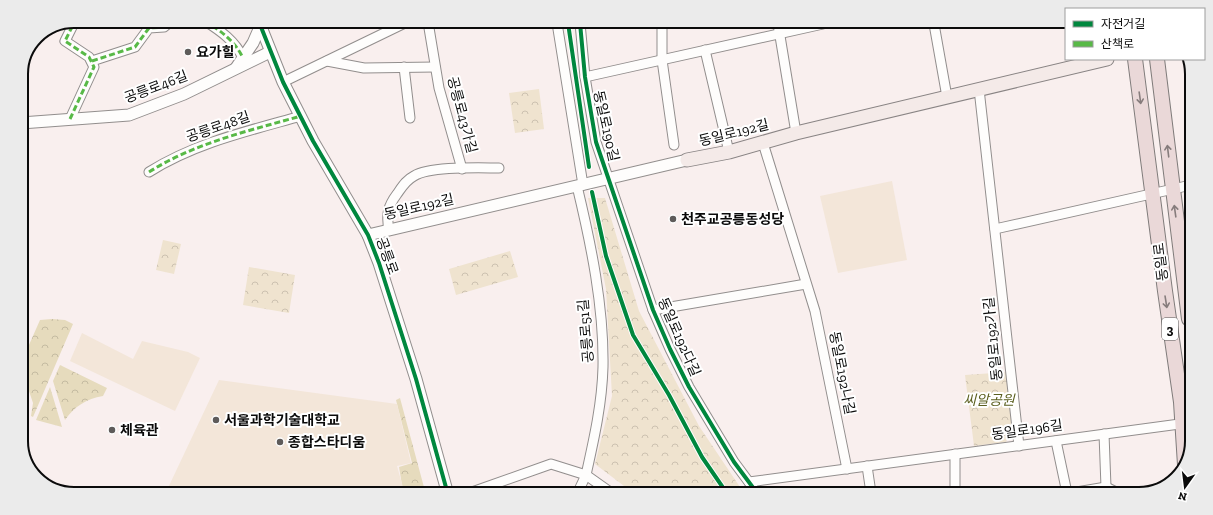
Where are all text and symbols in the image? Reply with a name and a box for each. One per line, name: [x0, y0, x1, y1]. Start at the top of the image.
legend: [1065, 8, 1205, 60]
text: 자전거길: [1101, 17, 1145, 31]
text: 산책로: [1101, 37, 1134, 51]
place label: 요가힐: [196, 44, 235, 61]
marker: 요가힐: [183, 47, 193, 57]
street label: 공릉로46길: [122, 67, 190, 107]
street label: 공릉로43가길: [444, 75, 480, 155]
street label: 동일로190길: [590, 89, 622, 163]
one-way arrow: [1136, 91, 1144, 104]
street label: 공릉로48길: [184, 108, 252, 146]
street label: 동일로192길: [697, 116, 771, 150]
one-way arrow: [1164, 145, 1172, 158]
street label: 동일로192길: [382, 191, 456, 223]
one-way arrow: [1171, 205, 1179, 218]
place label: 천주교공릉동성당: [681, 211, 784, 228]
marker: 천주교공릉동성당: [668, 214, 678, 224]
street label: 공릉로: [372, 235, 402, 277]
street label: 동일로: [1150, 242, 1172, 282]
street label: 동일로192다길: [654, 295, 704, 379]
street label: 동일로192가길: [980, 296, 1006, 382]
one-way arrow: [1162, 296, 1170, 309]
street label: 공릉로51길: [575, 298, 597, 364]
road number: 3: [1162, 318, 1178, 340]
street label: 동일로192나길: [826, 330, 858, 416]
park label: 씨알공원: [963, 392, 1016, 409]
place label: 서울과학기술대학교: [224, 412, 340, 429]
marker: 서울과학기술대학교: [211, 415, 221, 425]
street label: 동일로196길: [990, 417, 1064, 443]
place label: 체육관: [120, 422, 159, 439]
marker: 체육관: [107, 425, 117, 435]
place label: 종합스타디움: [288, 434, 365, 451]
marker: 종합스타디움: [275, 437, 285, 447]
north arrow: [1165, 467, 1205, 507]
text: N: [1176, 489, 1188, 504]

